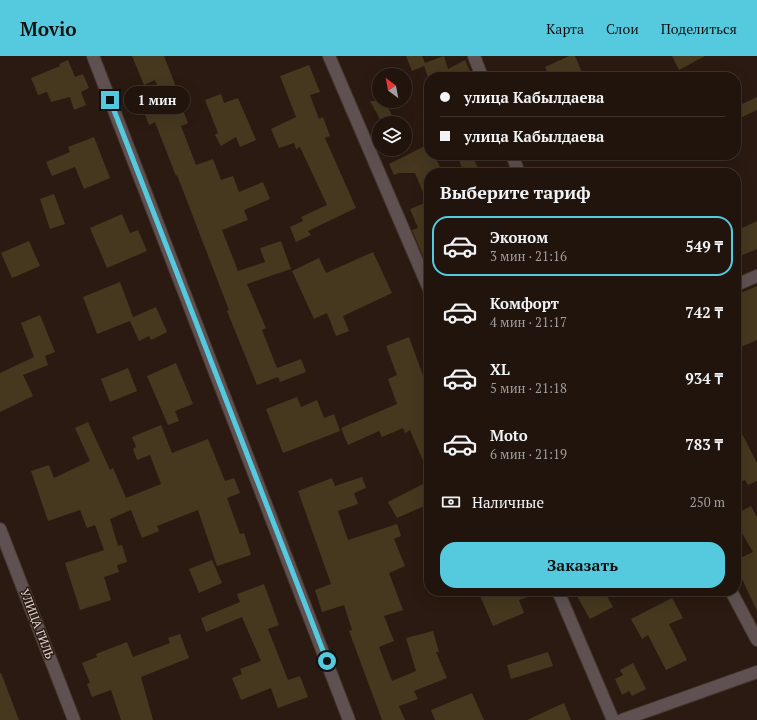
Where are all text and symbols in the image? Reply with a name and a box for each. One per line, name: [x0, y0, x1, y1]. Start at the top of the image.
text: Movio: [20, 16, 77, 41]
text: Карта: [546, 19, 584, 38]
text: Слои: [606, 19, 639, 38]
text: Поделиться: [661, 19, 737, 38]
north arrow: [372, 68, 412, 108]
map controls: [372, 68, 412, 156]
callout: 1 мин: [124, 86, 190, 114]
text: улица Кабылдаева: [464, 87, 604, 107]
route end: [101, 91, 119, 109]
text: 1 мин: [138, 91, 176, 109]
button: layers: [372, 116, 412, 156]
text: улица Кабылдаева: [464, 126, 604, 146]
text: Выберите тариф: [440, 180, 591, 204]
text: Эконом: [490, 227, 548, 247]
icon: car: [442, 228, 478, 264]
text: 549 ₸: [685, 236, 723, 256]
text: 3 мин · 21:16: [490, 247, 567, 265]
text: Комфорт: [490, 293, 559, 313]
icon: car: [442, 294, 478, 330]
text: 742 ₸: [685, 302, 723, 322]
text: 4 мин · 21:17: [490, 313, 567, 331]
text: XL: [490, 359, 510, 379]
icon: car: [442, 360, 478, 396]
text: 934 ₸: [685, 368, 723, 388]
text: 5 мин · 21:18: [490, 379, 567, 397]
text: Moto: [490, 425, 528, 445]
icon: car: [442, 426, 478, 462]
text: 783 ₸: [685, 434, 723, 454]
text: 6 мин · 21:19: [490, 445, 567, 463]
icon: cash: [440, 491, 462, 513]
text: Наличные: [472, 492, 544, 512]
text: 250 m: [690, 493, 725, 511]
button: Заказать: [440, 542, 725, 588]
street label: УЛИЦА ГИЛЬ: [17, 587, 58, 661]
route start: [318, 652, 336, 670]

